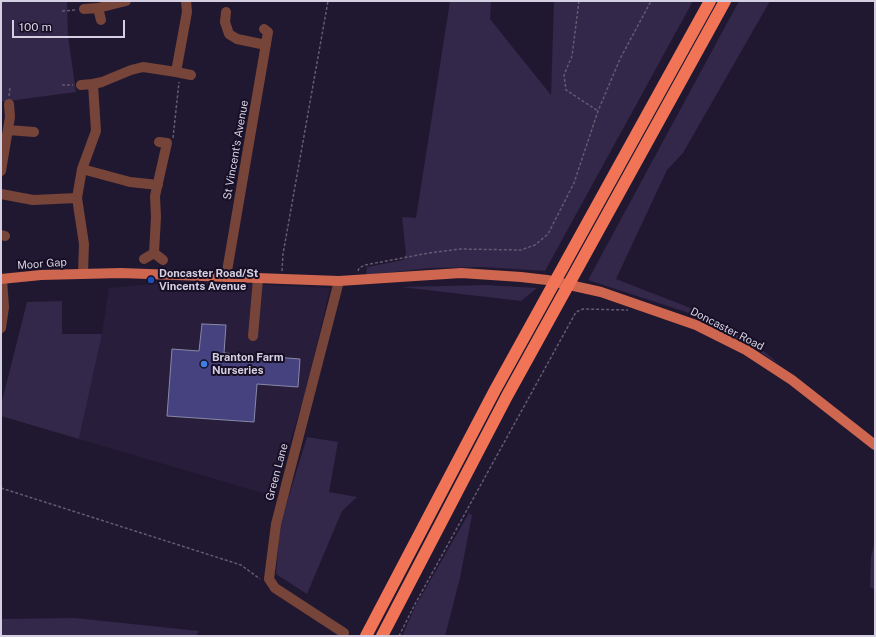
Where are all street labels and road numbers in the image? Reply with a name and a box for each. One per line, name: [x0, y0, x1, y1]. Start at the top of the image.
street label: St Vincent's Avenue: [221, 99, 251, 201]
street label: Moor Gap: [17, 256, 67, 272]
street label: Doncaster Road: [688, 305, 766, 353]
street label: Green Lane: [263, 442, 291, 502]

